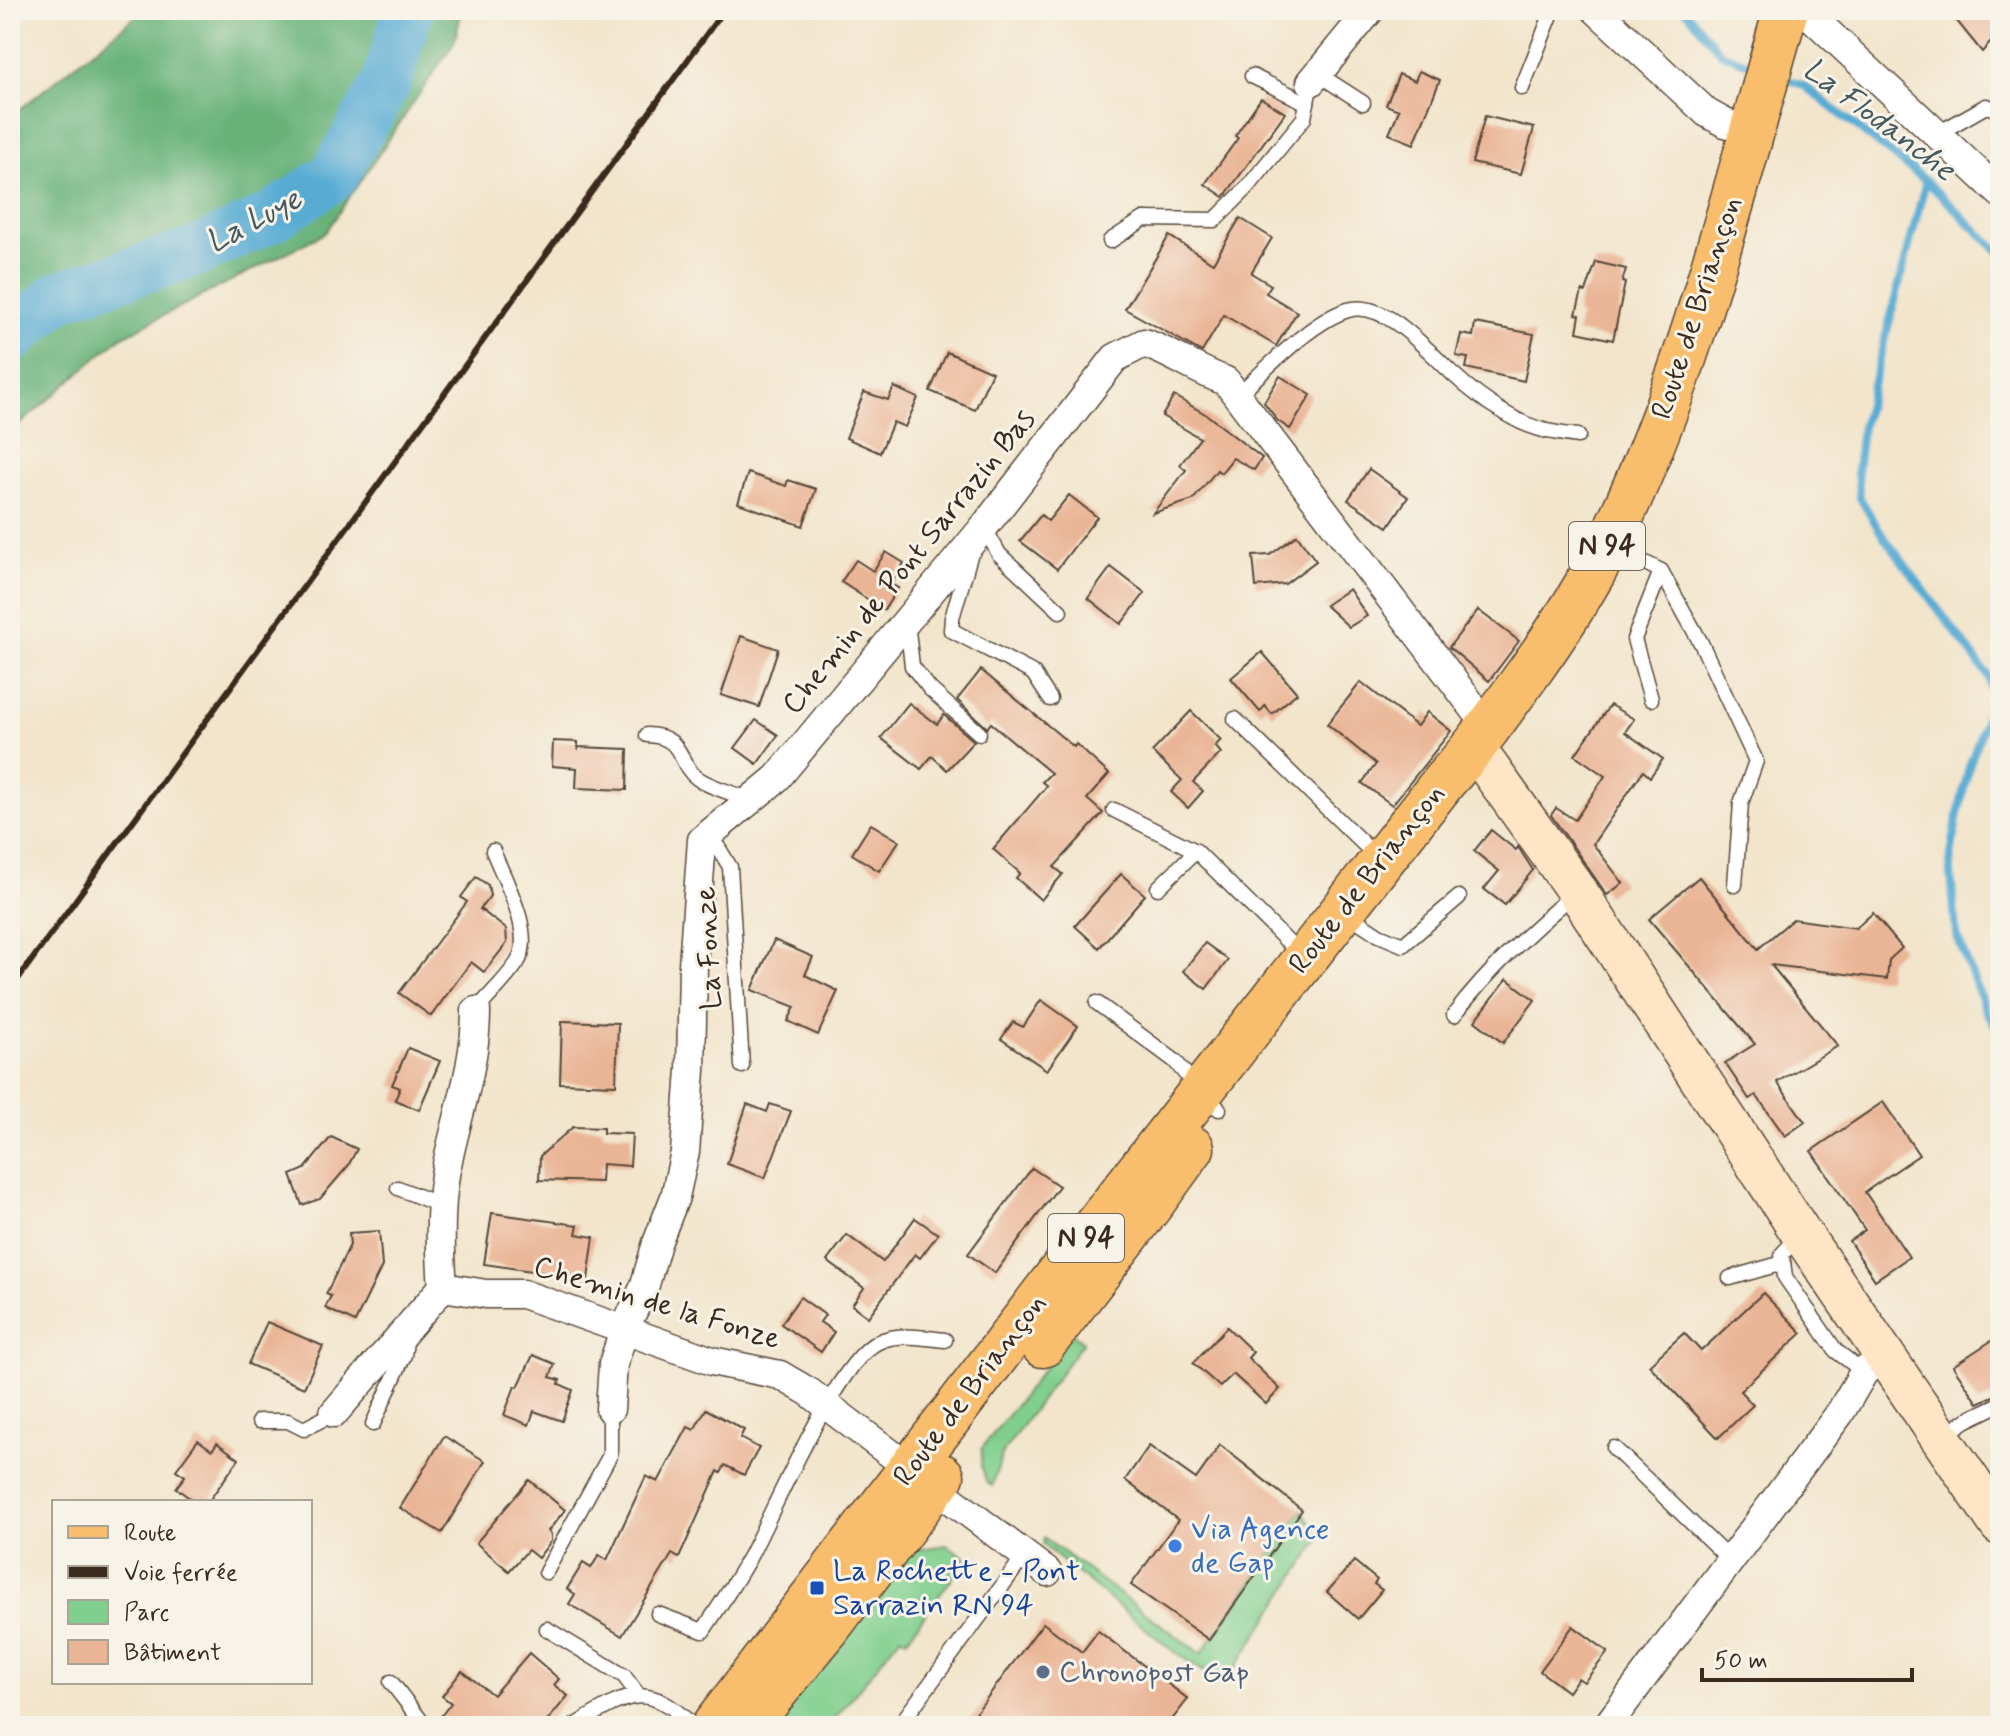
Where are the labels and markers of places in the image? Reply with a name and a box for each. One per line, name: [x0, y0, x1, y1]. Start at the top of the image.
place label: Via Agence de Gap: [1191, 1510, 1330, 1583]
marker: Via Agence de Gap: [1166, 1537, 1184, 1555]
place label: La Rochette - Pont Sarrazin RN 94: [833, 1552, 1080, 1625]
marker: La Rochette - Pont Sarrazin RN 94: [808, 1579, 826, 1597]
place label: Chronopost Gap: [1059, 1653, 1249, 1692]
marker: Chronopost Gap: [1034, 1663, 1052, 1681]

